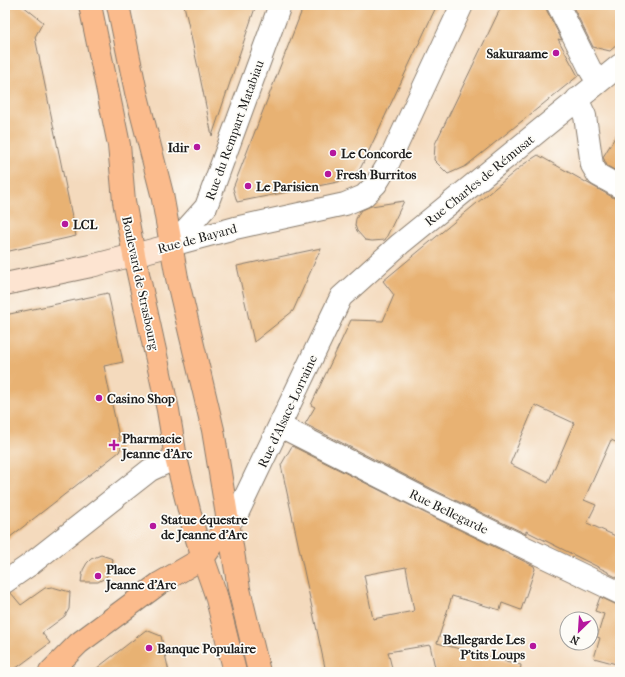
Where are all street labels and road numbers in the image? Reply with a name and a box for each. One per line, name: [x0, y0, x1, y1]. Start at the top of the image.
street label: Rue du Rempart Matabiau: [202, 57, 267, 202]
street label: Rue Charles de Rémusat: [422, 131, 537, 229]
street label: Boulevard de Strasbourg: [119, 215, 162, 353]
street label: Rue de Bayard: [156, 220, 239, 256]
street label: Rue d'Alsace-Lorraine: [255, 352, 320, 470]
street label: Rue Bellegarde: [407, 486, 491, 537]

